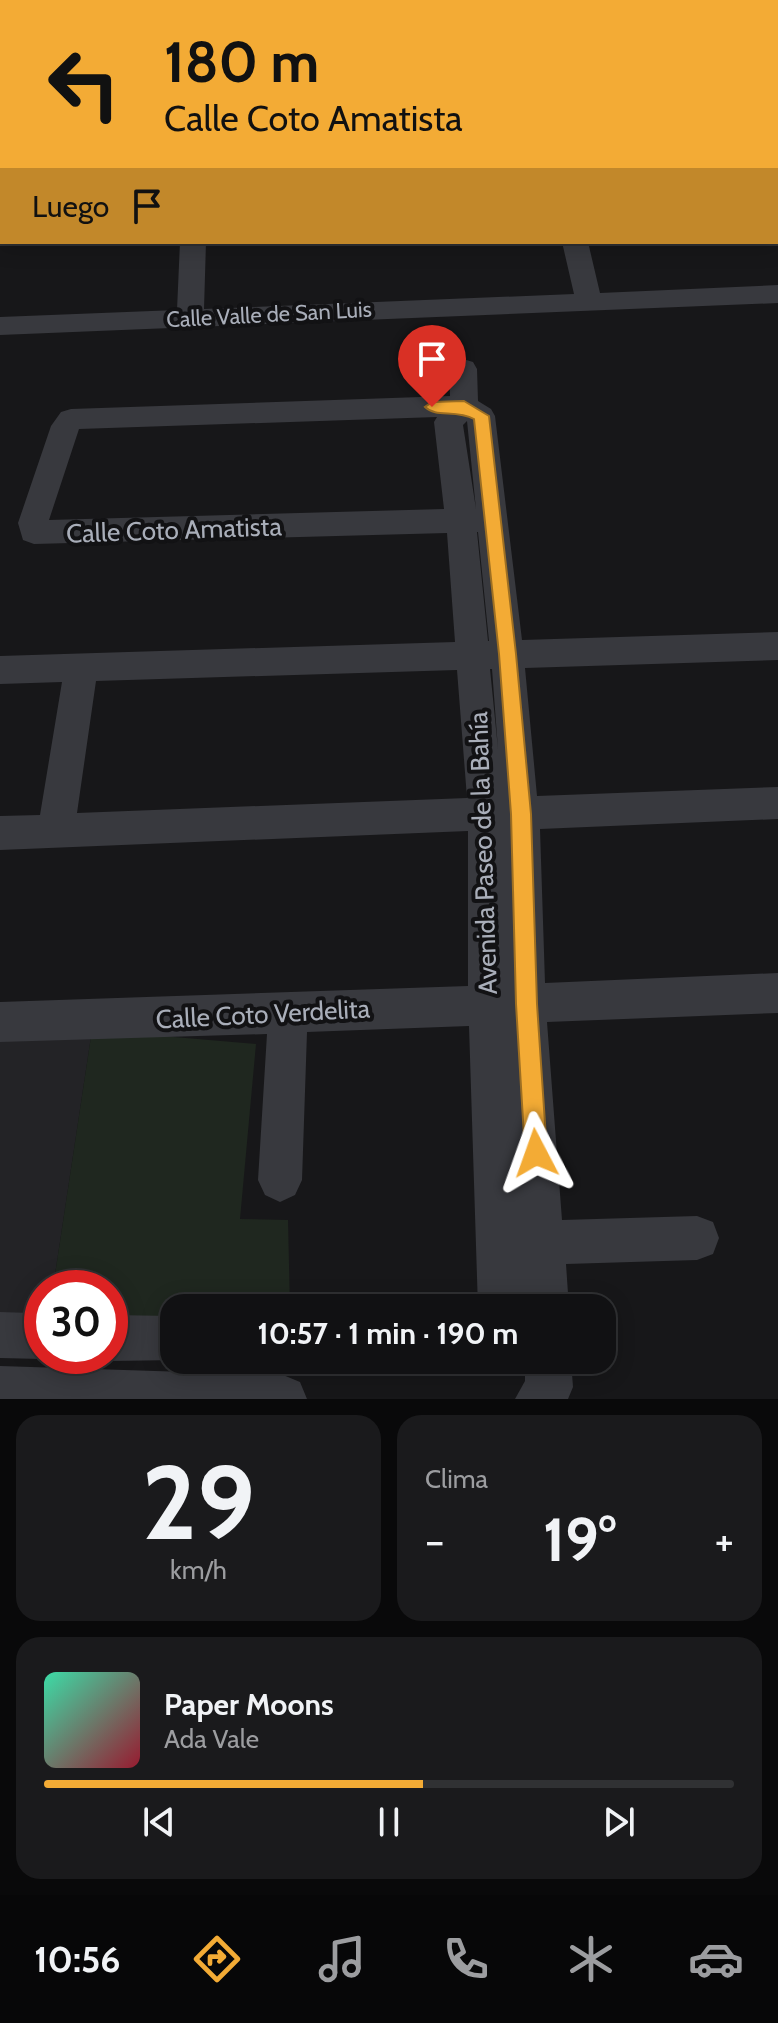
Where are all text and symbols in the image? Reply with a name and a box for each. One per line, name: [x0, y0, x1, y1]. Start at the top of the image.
text: 180 m: [164, 28, 319, 96]
icon: left: [32, 32, 136, 136]
text: Calle Coto Amatista: [164, 96, 463, 140]
icon: arrive: [125, 184, 169, 228]
text: Luego: [32, 188, 109, 225]
street label: Calle Valle de San Luis: [166, 296, 372, 333]
pin: [398, 325, 466, 407]
icon: arrive: [410, 337, 454, 381]
street label: Calle Coto Amatista: [66, 510, 283, 550]
street label: Avenida Paseo de la Bahía: [462, 710, 504, 995]
street label: Calle Coto Verdelita: [155, 992, 371, 1036]
position arrow: [494, 1111, 578, 1195]
speed limit sign: 30: [24, 1270, 128, 1374]
text: 10:57 · 1 min · 190 m: [258, 1315, 518, 1352]
text: 29: [142, 1439, 255, 1565]
text: Clima: [425, 1463, 488, 1495]
text: 19°: [543, 1503, 616, 1576]
text: −: [425, 1514, 444, 1567]
text: +: [715, 1514, 734, 1567]
text: km/h: [170, 1554, 227, 1586]
text: Paper Moons: [164, 1686, 334, 1723]
text: Ada Vale: [164, 1723, 259, 1755]
icon: previous: [137, 1800, 181, 1844]
icon: pause: [367, 1800, 411, 1844]
icon: next: [597, 1800, 641, 1844]
icon: directions: [189, 1931, 245, 1987]
icon: music: [314, 1931, 370, 1987]
icon: phone: [438, 1931, 494, 1987]
icon: climate: [563, 1931, 619, 1987]
icon: car: [688, 1931, 744, 1987]
text: 10:56: [34, 1937, 121, 1981]

